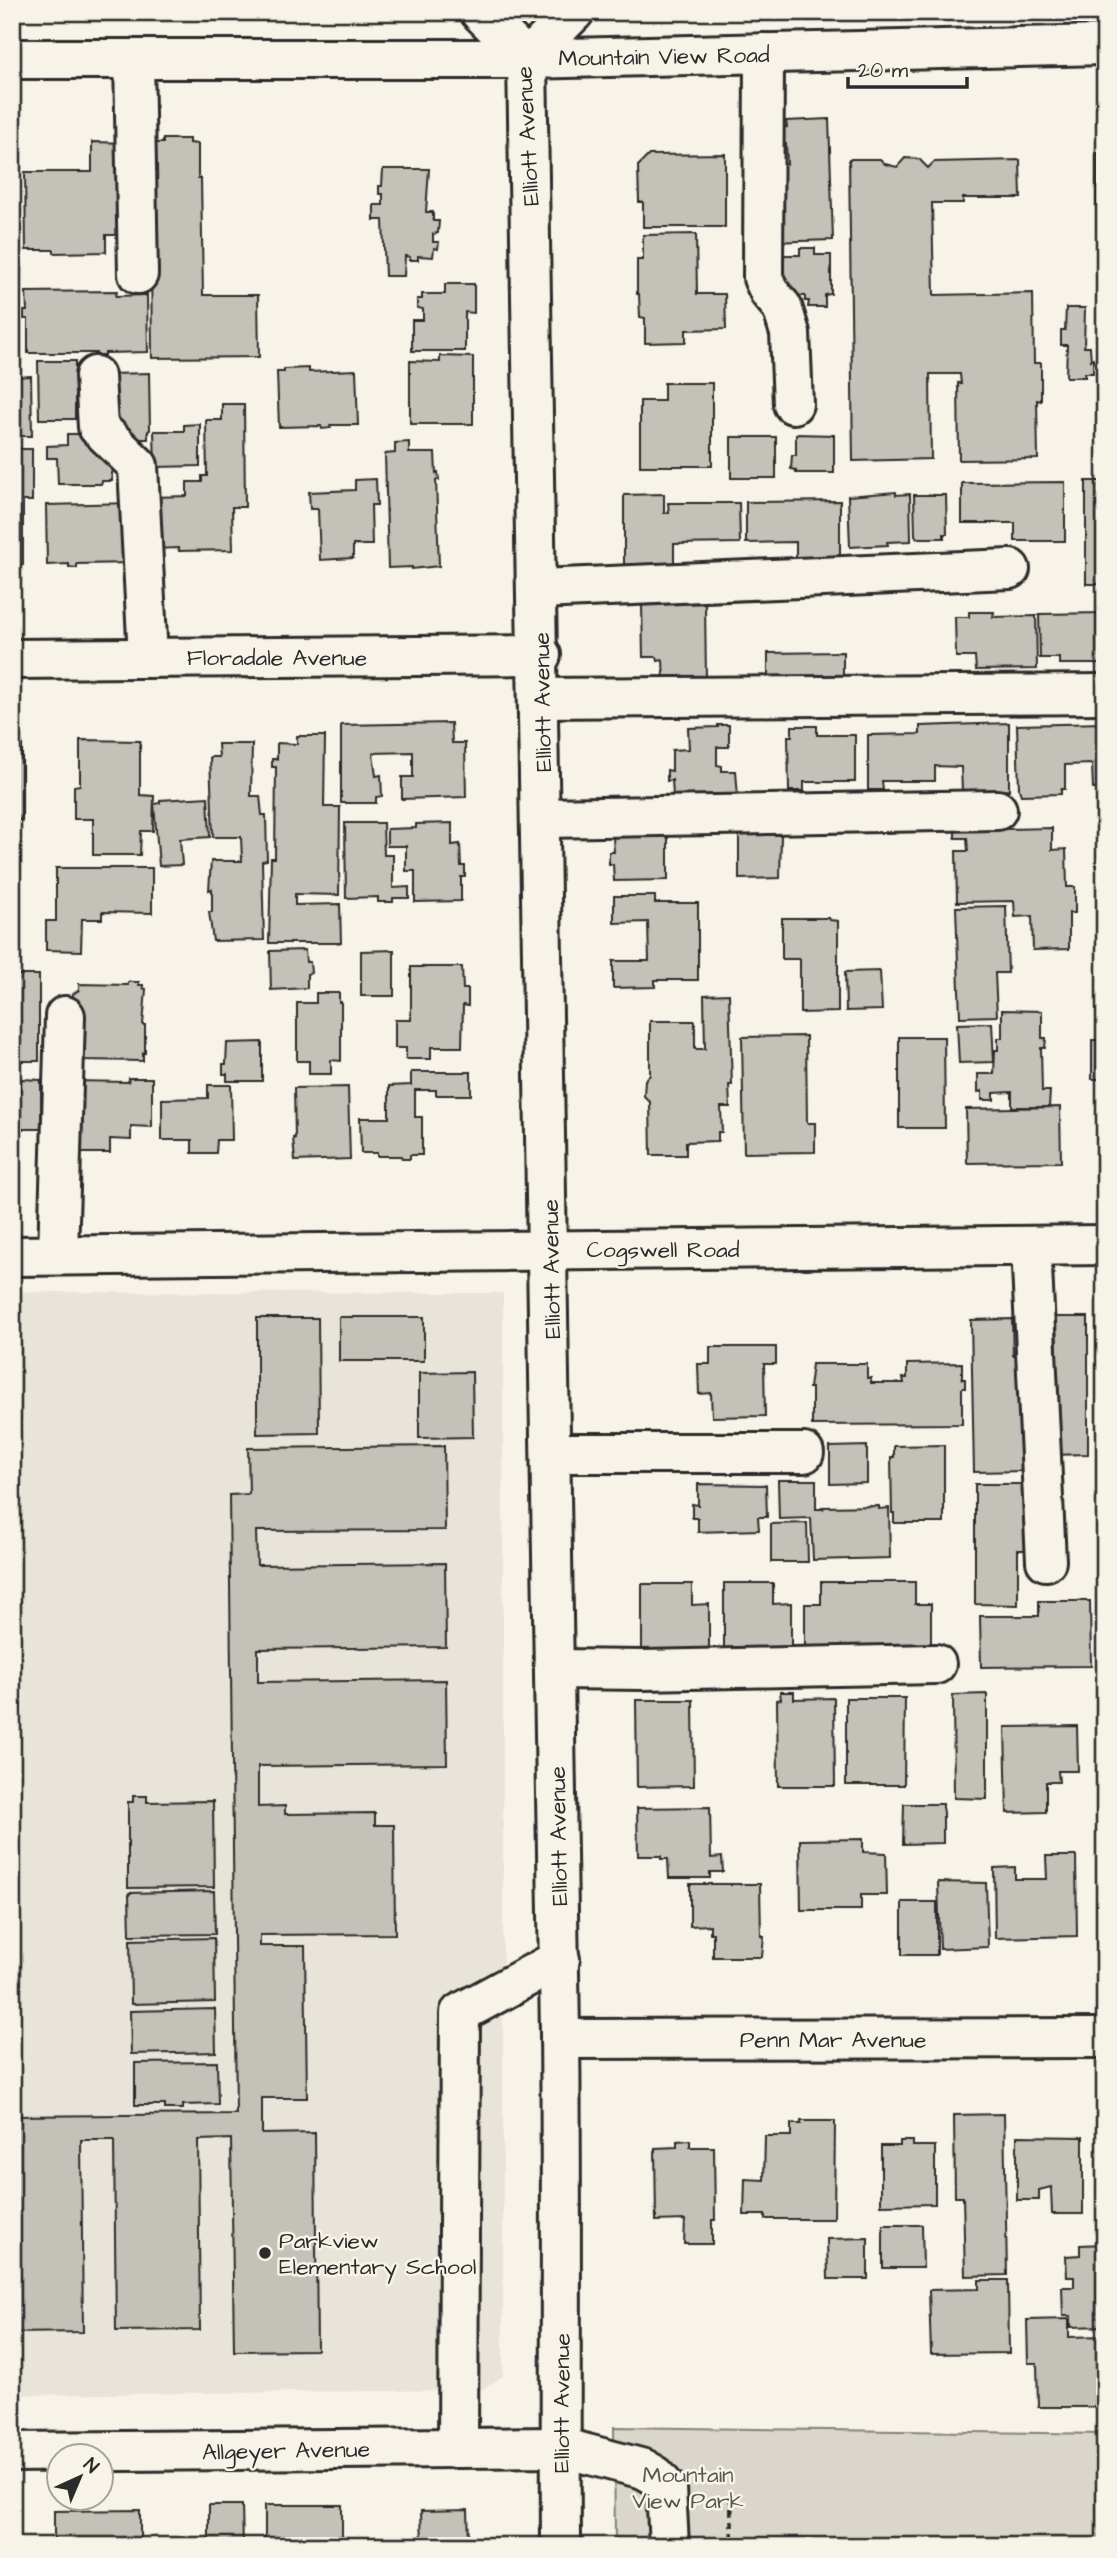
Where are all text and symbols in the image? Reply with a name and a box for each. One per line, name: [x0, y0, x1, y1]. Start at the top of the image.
street label: Mountain View Road: [558, 39, 770, 75]
scale bar: [848, 46, 967, 90]
text: 20 m: [858, 56, 909, 85]
street label: Elliott Avenue: [508, 65, 548, 207]
street label: Elliott Avenue: [526, 632, 560, 772]
street label: Floradale Avenue: [187, 642, 367, 674]
street label: Elliott Avenue: [535, 1199, 569, 1339]
street label: Cogswell Road: [587, 1234, 740, 1267]
street label: Elliott Avenue: [542, 1766, 576, 1906]
street label: Penn Mar Avenue: [740, 2024, 926, 2056]
place label: Parkview Elementary School: [279, 2225, 476, 2284]
marker: Parkview Elementary School: [257, 2245, 273, 2261]
street label: Elliott Avenue: [546, 2333, 578, 2473]
street label: Allgeyer Avenue: [202, 2434, 370, 2469]
north arrow: [46, 2442, 116, 2512]
text: N: [77, 2452, 104, 2480]
park label: Mountain View Park: [632, 2459, 744, 2517]

